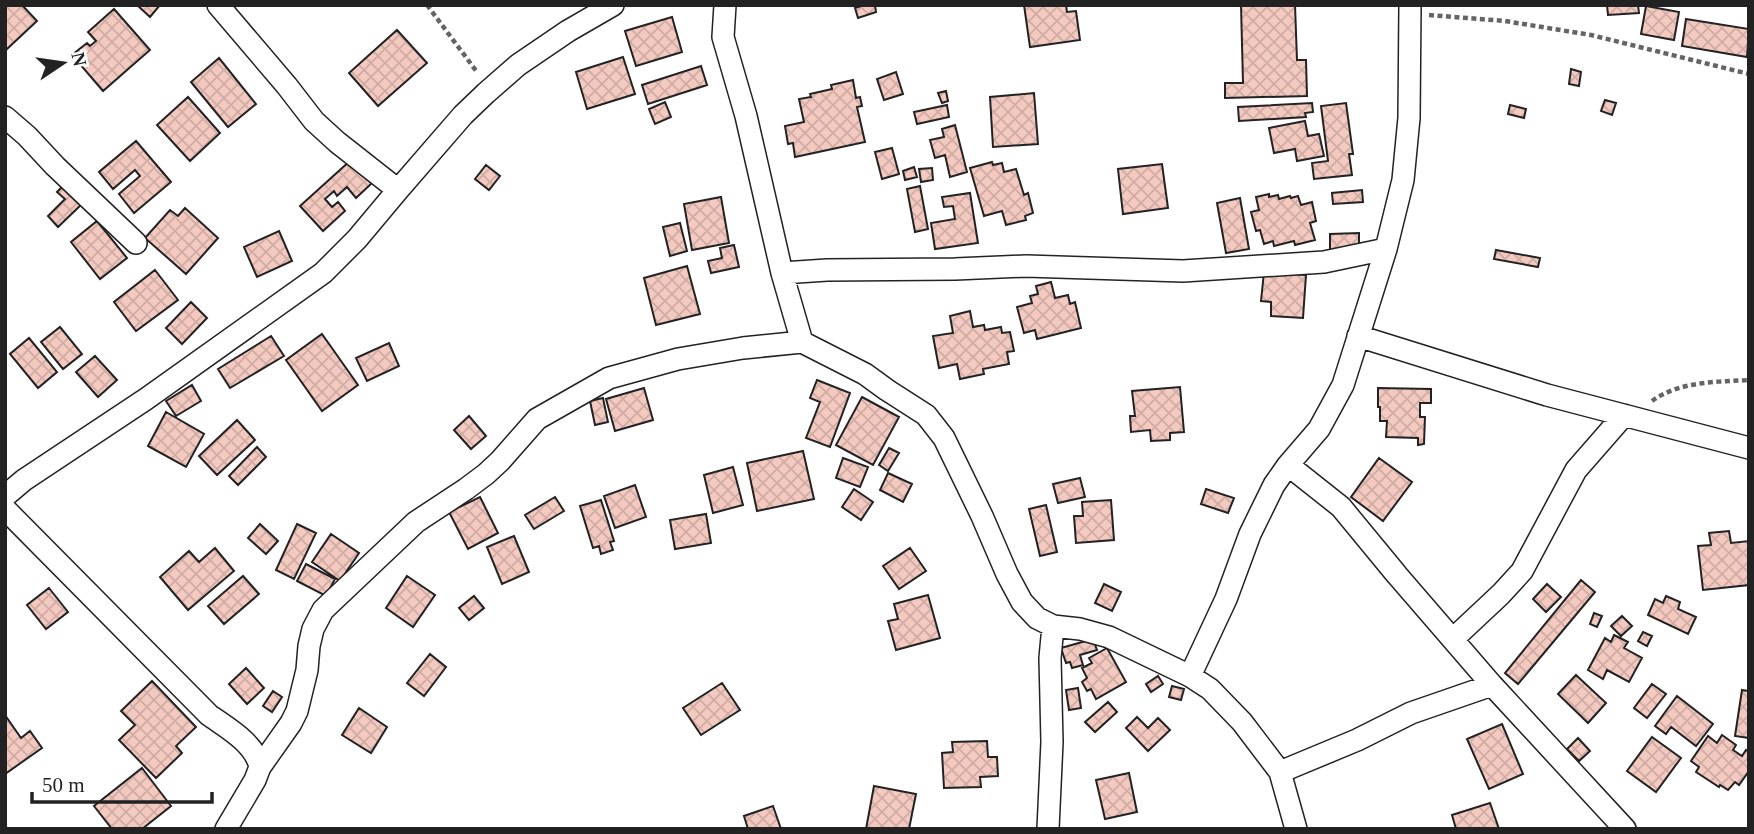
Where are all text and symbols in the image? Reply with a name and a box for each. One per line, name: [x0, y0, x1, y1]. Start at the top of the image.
north arrow: [28, 28, 98, 98]
text: N: [67, 50, 91, 69]
scale bar: [32, 760, 212, 804]
text: 50 m: [42, 773, 85, 797]

